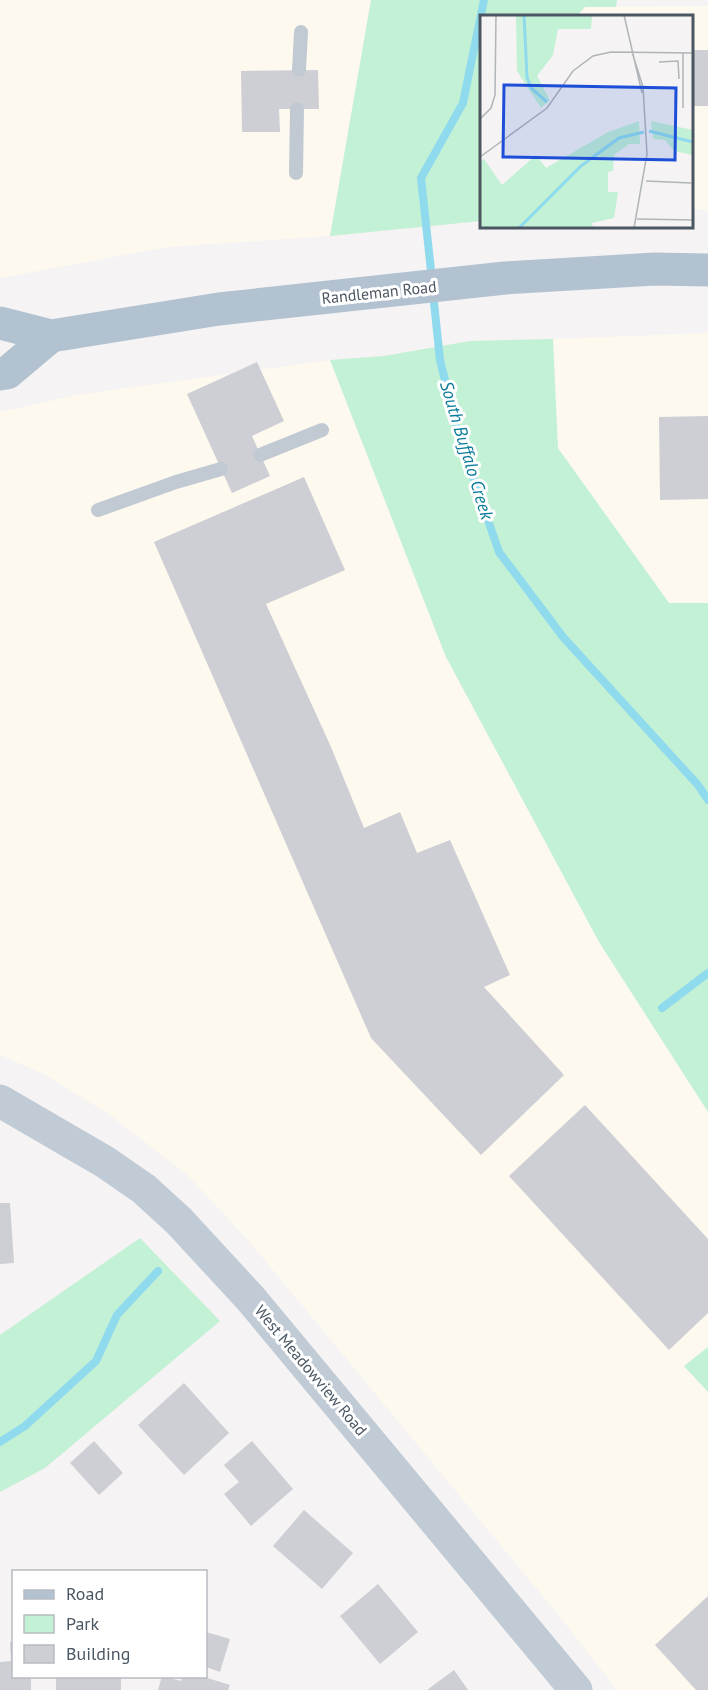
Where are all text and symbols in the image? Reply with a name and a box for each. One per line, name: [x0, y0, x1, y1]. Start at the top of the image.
inset map: [480, 15, 693, 228]
street label: Randleman Road: [321, 276, 437, 308]
water label: South Buffalo Creek: [435, 378, 499, 523]
street label: West Meadowview Road: [251, 1301, 371, 1439]
legend: [12, 1570, 207, 1678]
text: Road: [66, 1582, 104, 1605]
text: Park: [66, 1612, 99, 1635]
text: Building: [66, 1642, 130, 1665]

